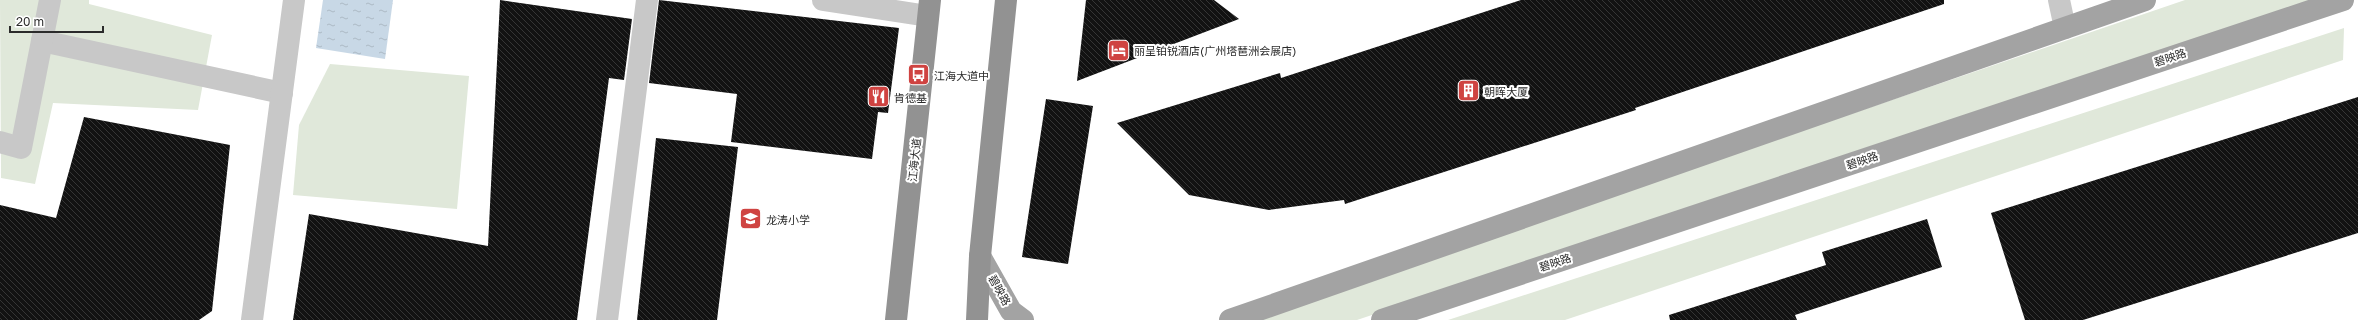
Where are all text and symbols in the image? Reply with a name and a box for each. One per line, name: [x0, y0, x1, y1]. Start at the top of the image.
scale bar: [10, 8, 103, 34]
text: 20 m: [16, 14, 44, 29]
hotel icon: 丽呈铂锐酒店(广州塔琶洲会展店): [1106, 37, 1132, 63]
place label: 丽呈铂锐酒店(广州塔琶洲会展店): [1134, 44, 1296, 57]
street label: 碧映路: [2152, 46, 2188, 68]
bus stop icon: 江海大道中: [905, 62, 931, 88]
place label: 江海大道中: [934, 69, 989, 82]
building icon: 朝晖大厦: [1456, 78, 1482, 104]
restaurant icon: 肯德基: [865, 84, 891, 110]
place label: 朝晖大厦: [1484, 85, 1528, 98]
place label: 肯德基: [894, 91, 927, 104]
street label: 江海大道: [905, 137, 923, 183]
street label: 碧映路: [1844, 149, 1880, 171]
school or university icon: 龙涛小学: [738, 206, 764, 232]
place label: 龙涛小学: [766, 213, 810, 226]
street label: 碧映路: [1537, 251, 1573, 273]
street label: 碧映路: [986, 272, 1014, 308]

